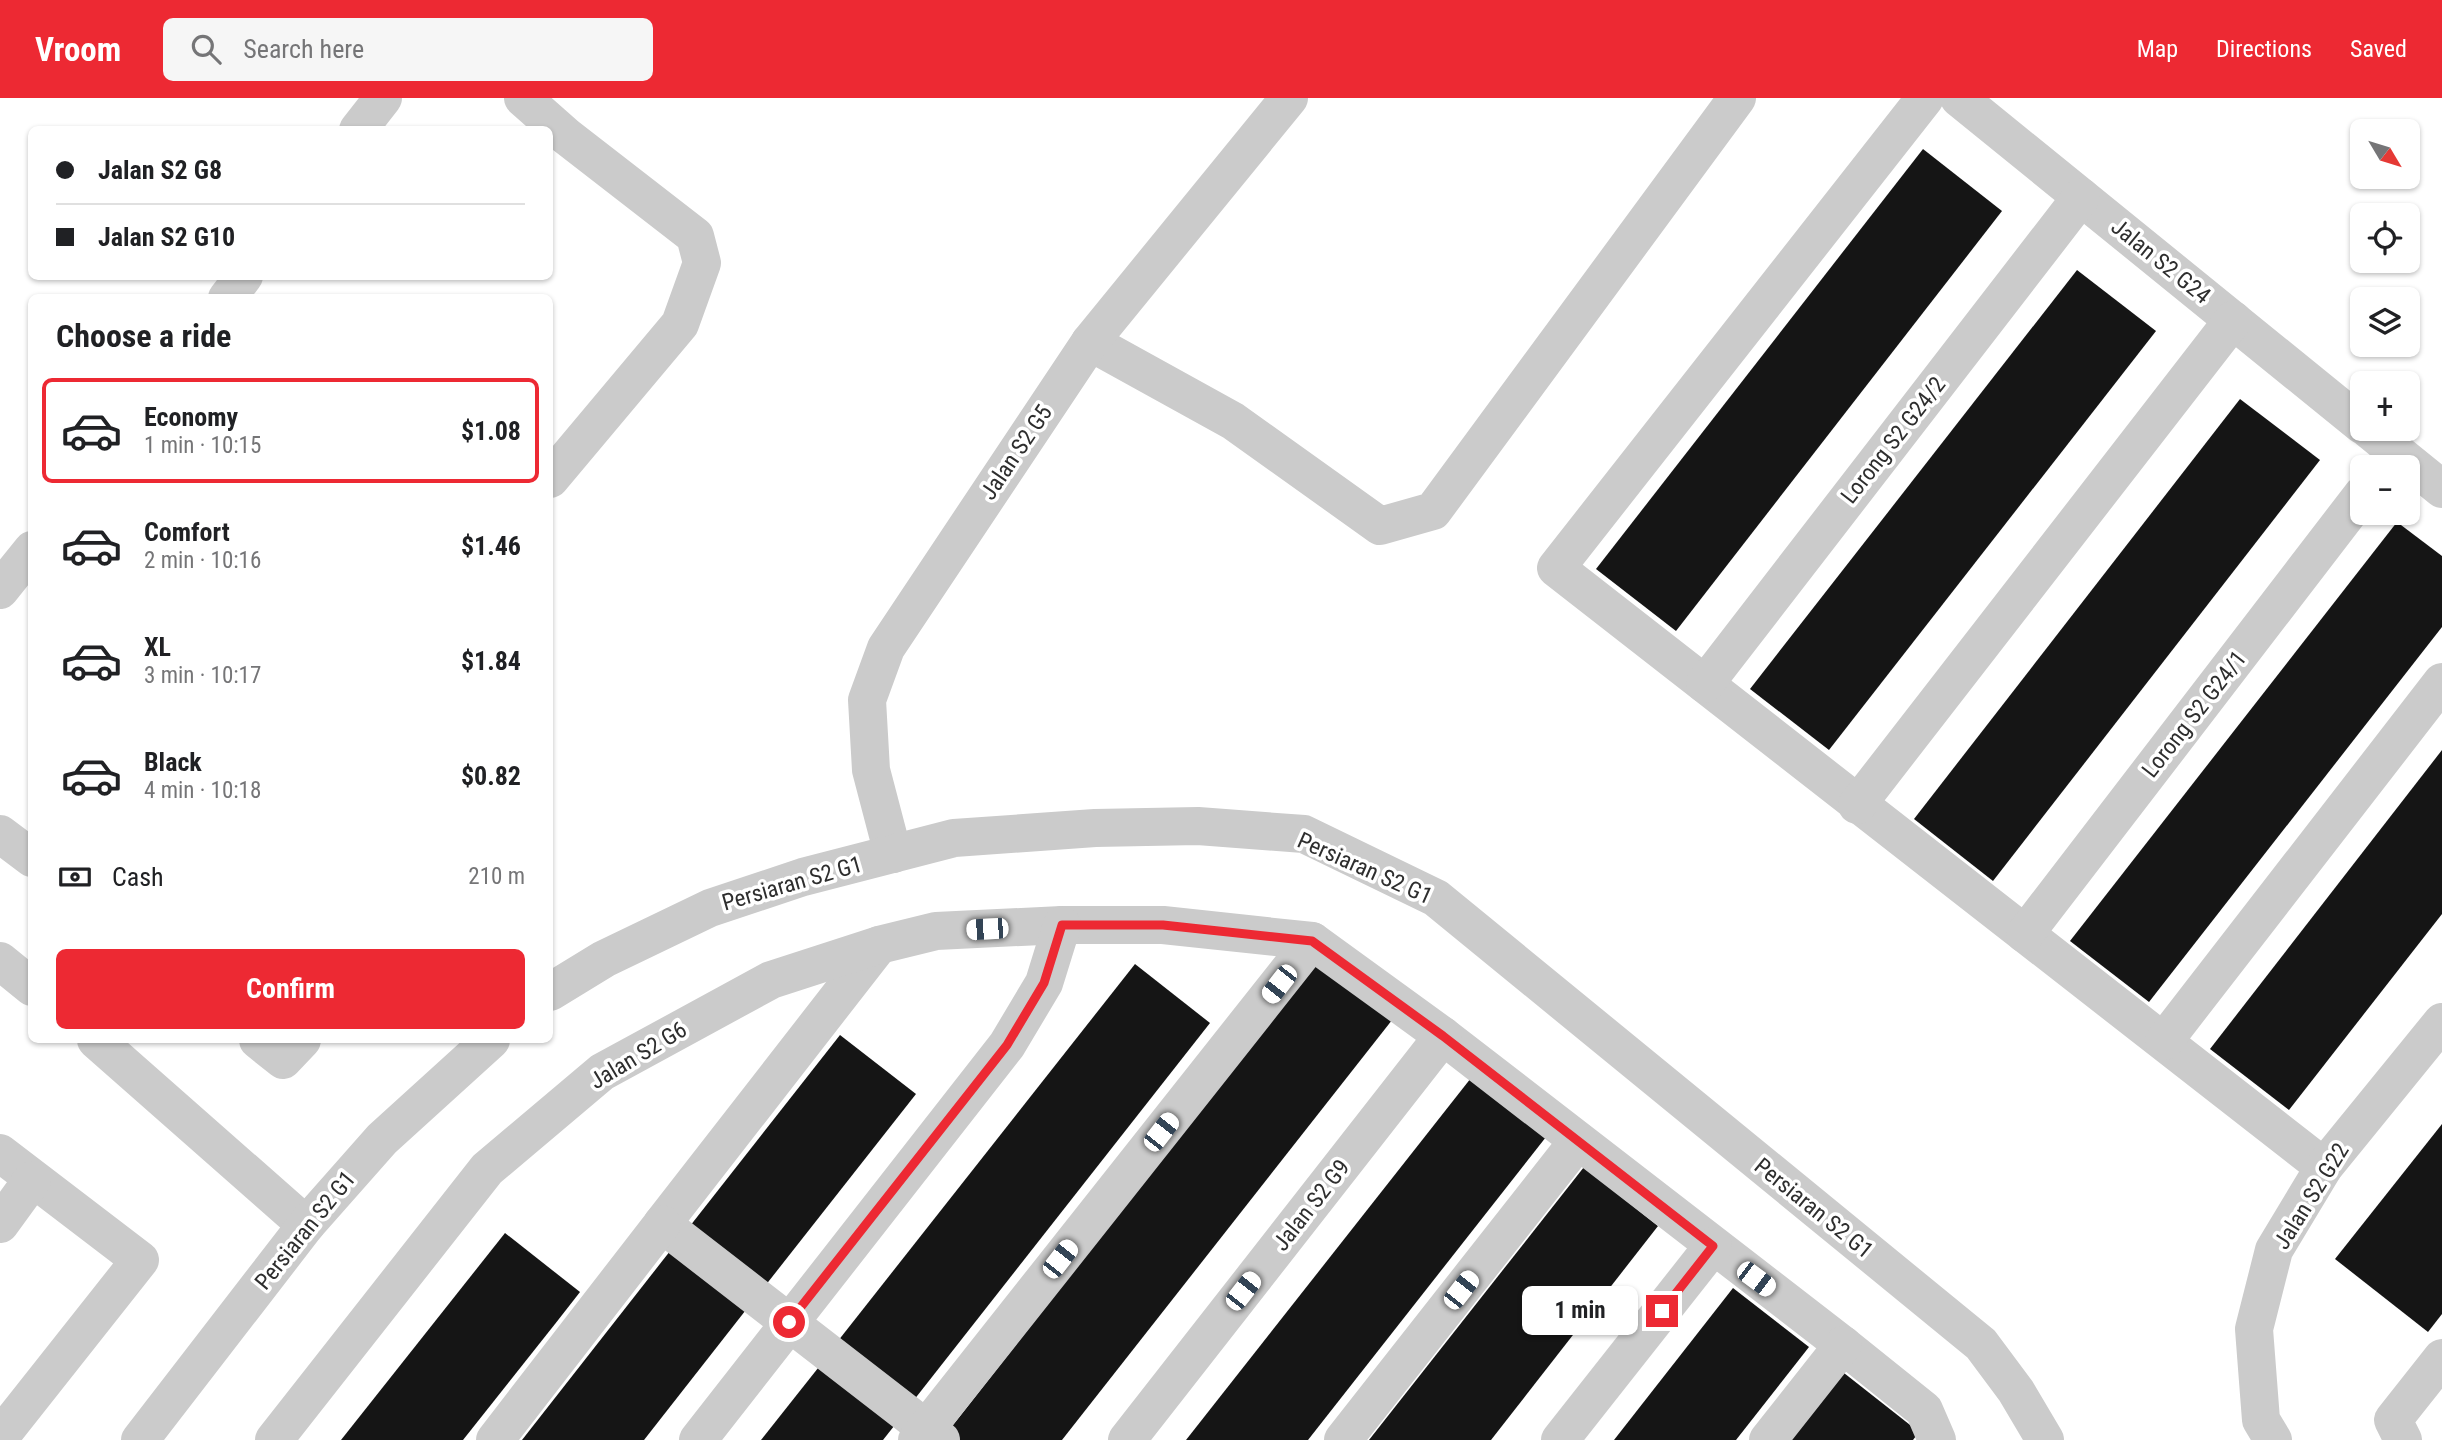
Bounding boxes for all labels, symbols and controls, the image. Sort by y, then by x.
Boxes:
search box [163,18,653,81]
text: Vroom [35,30,121,69]
icon: search [187,30,225,68]
text: Search here [243,34,364,64]
text: Map [2137,35,2178,63]
text: Directions [2216,35,2312,63]
text: Saved [2350,35,2407,63]
north arrow [2350,119,2420,189]
map controls [2350,119,2420,525]
text: Jalan S2 G8 [98,155,222,185]
button: locate [2350,203,2420,273]
street label: Jalan S2 G24 [2106,213,2216,310]
text: Jalan S2 G10 [98,222,235,252]
button: layers [2350,287,2420,357]
text: Choose a ride [56,317,231,355]
button: + [2350,371,2420,441]
street label: Lorong S2 G24/2 [1836,372,1951,509]
icon: car [60,399,123,462]
street label: Jalan S2 G5 [975,400,1058,505]
text: Economy [144,402,238,432]
text: $1.08 [461,416,521,446]
text: 1 min · 10:15 [144,432,261,459]
button: − [2350,455,2420,525]
icon: car [60,514,123,577]
text: Comfort [144,517,230,547]
text: $1.46 [461,531,521,561]
text: 2 min · 10:16 [144,547,261,574]
icon: car [60,629,123,692]
text: XL [144,632,171,662]
text: $1.84 [461,646,521,676]
street label: Lorong S2 G24/1 [2137,646,2252,783]
text: 3 min · 10:17 [144,662,261,689]
icon: car [60,744,123,807]
text: Black [144,747,202,777]
text: $0.82 [461,761,521,791]
text: 4 min · 10:18 [144,777,261,804]
street label: Persiaran S2 G1 [1293,827,1436,910]
street label: Persiaran S2 G1 [719,851,865,916]
icon: cash [56,858,94,896]
text: Cash [112,862,164,892]
text: 210 m [468,863,525,890]
car [966,917,1009,941]
button: Confirm [56,949,525,1029]
car [1258,961,1301,1007]
street label: Jalan S2 G6 [585,1016,692,1095]
car [1140,1109,1183,1155]
street label: Jalan S2 G22 [2268,1138,2355,1254]
street label: Persiaran S2 G1 [1749,1152,1878,1264]
street label: Jalan S2 G9 [1267,1154,1355,1256]
street label: Persiaran S2 G1 [249,1166,361,1295]
car [1039,1236,1082,1282]
car [1733,1258,1780,1300]
car [1440,1267,1483,1313]
car [1222,1268,1265,1314]
callout: 1 min [1522,1286,1638,1336]
route end [1646,1295,1678,1327]
text: 1 min [1554,1297,1606,1324]
route start [773,1306,805,1338]

